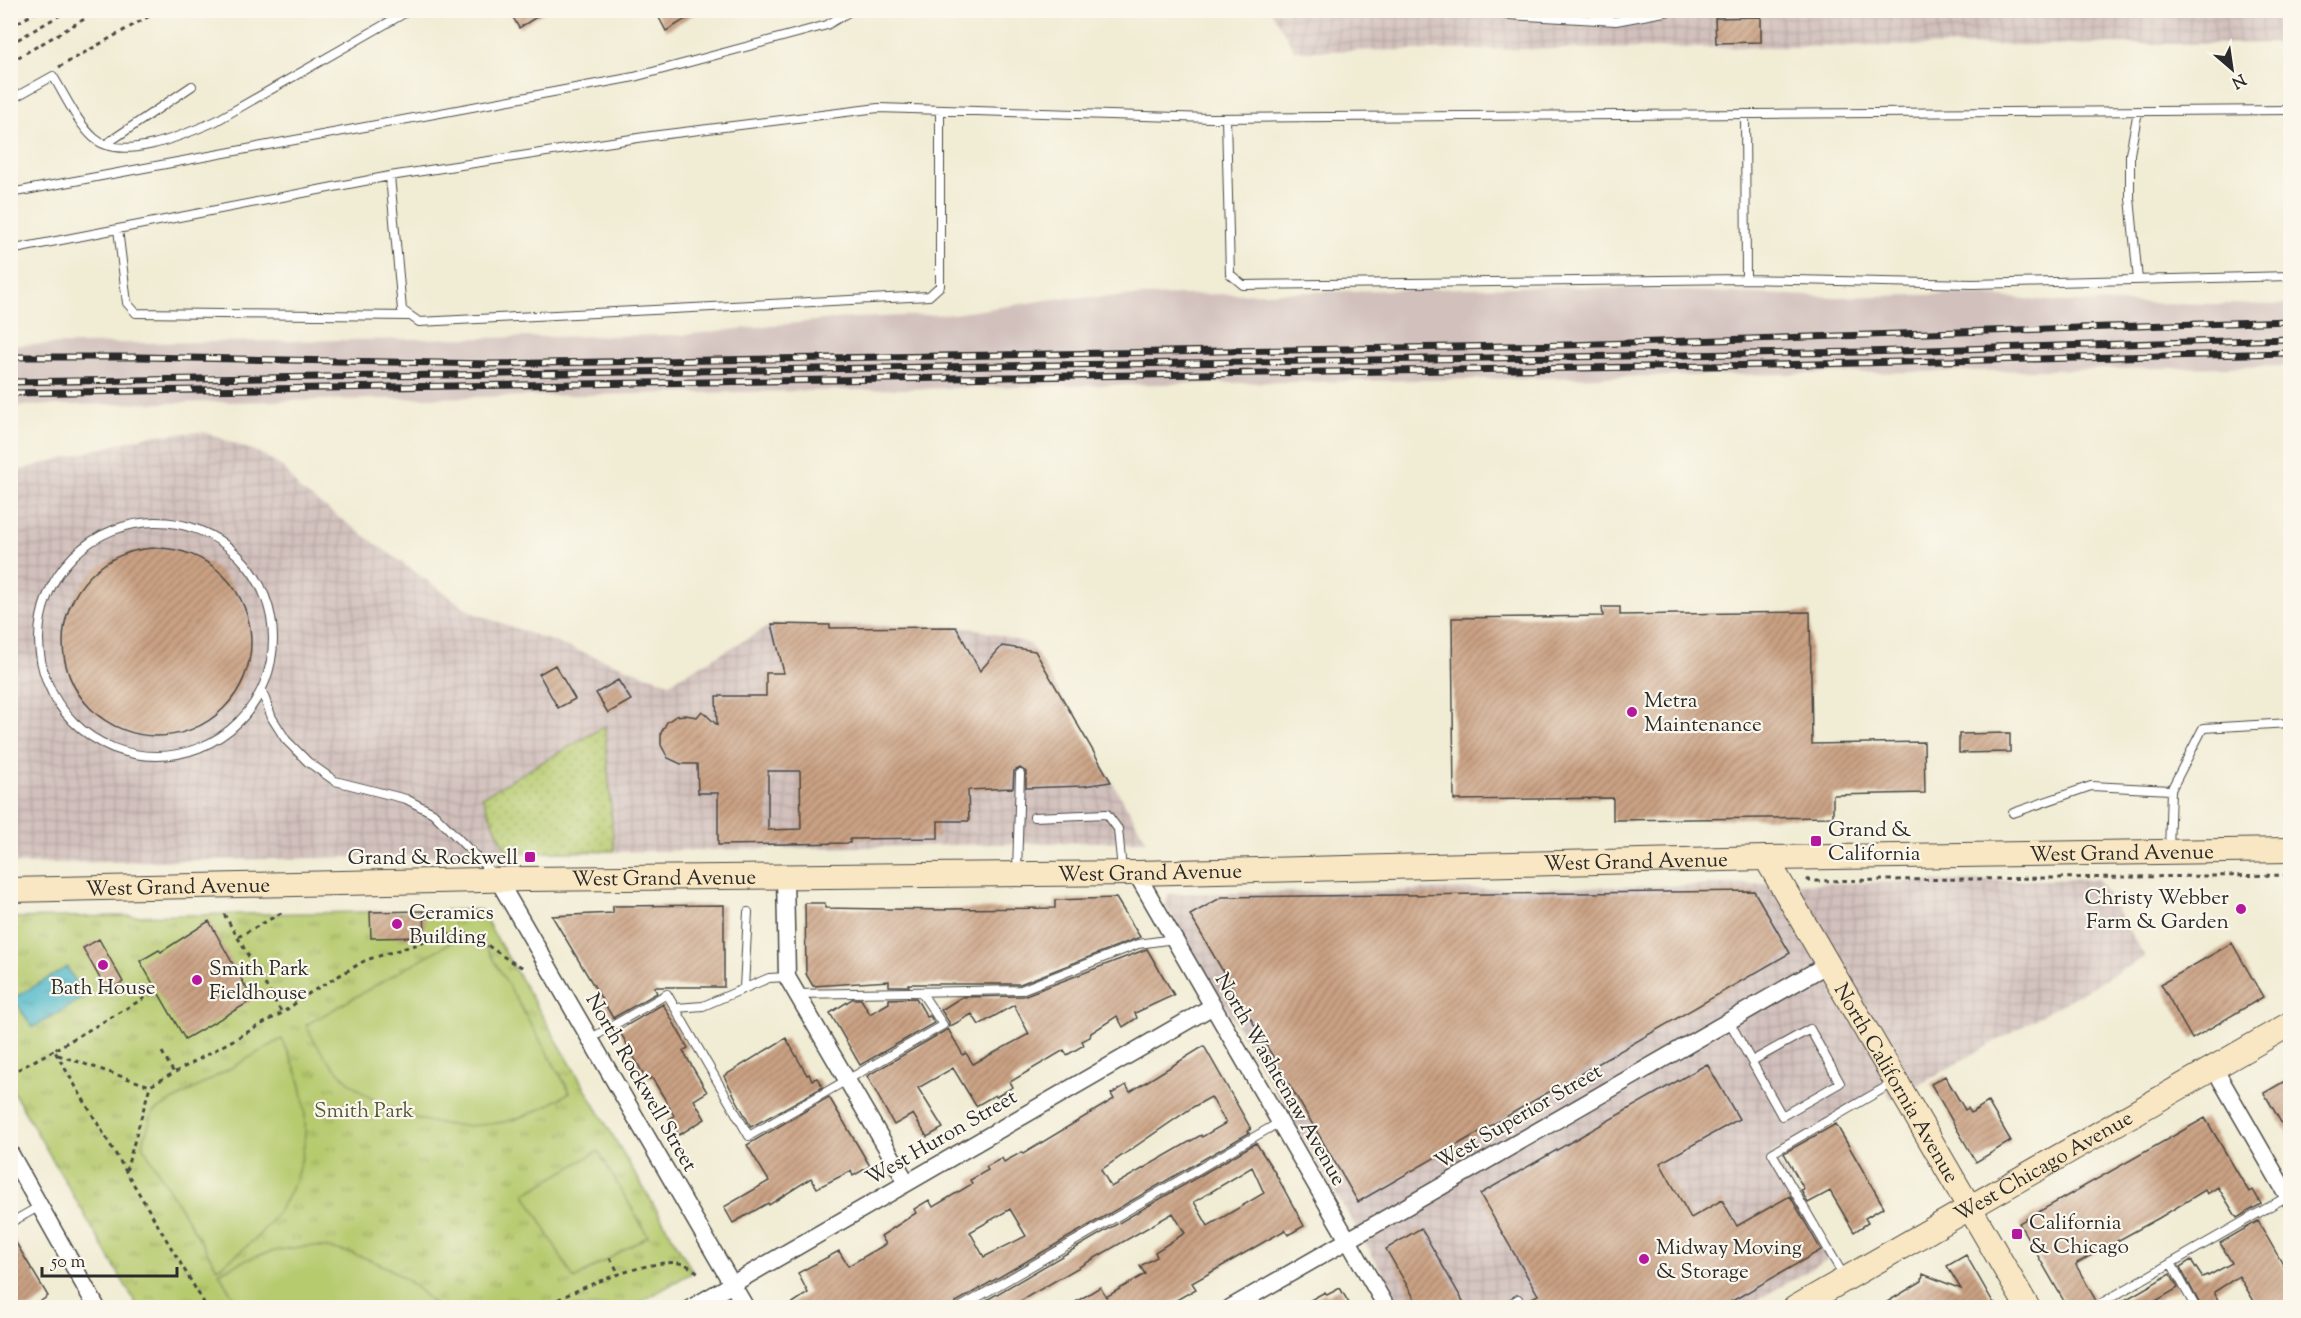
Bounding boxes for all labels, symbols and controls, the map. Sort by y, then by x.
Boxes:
north arrow [2202,39,2262,99]
text: N [2227,67,2249,93]
place label: Metra Maintenance [1644,687,1762,741]
marker: Metra Maintenance [1625,705,1639,719]
place label: Grand & California [1828,816,1921,870]
marker: Grand & California [1809,834,1823,848]
street label: West Grand Avenue [2029,838,2214,871]
place label: Grand & Rockwell [347,844,518,874]
street label: West Grand Avenue [1543,846,1728,880]
marker: Grand & Rockwell [523,850,537,864]
street label: West Grand Avenue [1057,857,1242,891]
street label: West Grand Avenue [571,864,756,896]
street label: West Grand Avenue [85,871,271,905]
place label: Christy Webber Farm & Garden [2084,884,2229,938]
place label: Ceramics Building [409,899,494,953]
marker: Christy Webber Farm & Garden [2234,902,2248,916]
marker: Ceramics Building [390,917,404,931]
place label: Smith Park Fieldhouse [209,955,309,1009]
marker: Bath House [96,958,110,972]
street label: North Washtenaw Avenue [1206,968,1353,1192]
marker: Smith Park Fieldhouse [190,973,204,987]
place label: Bath House [51,974,155,1004]
street label: North California Avenue [1825,978,1965,1189]
street label: North Rockwell Street [577,988,704,1178]
street label: West Superior Street [1430,1058,1608,1178]
street label: West Huron Street [861,1083,1023,1194]
park label: Smith Park [314,1097,414,1127]
street label: West Chicago Avenue [1949,1104,2139,1231]
place label: California & Chicago [2029,1209,2129,1263]
marker: California & Chicago [2010,1227,2024,1241]
place label: Midway Moving & Storage [1656,1234,1802,1288]
scale bar [42,1240,177,1278]
text: 50 m [50,1250,86,1276]
marker: Midway Moving & Storage [1637,1252,1651,1266]

